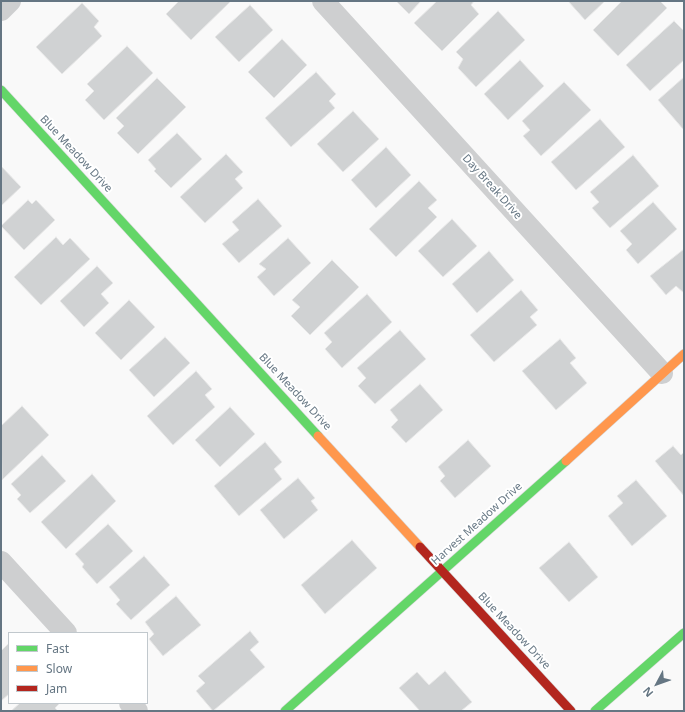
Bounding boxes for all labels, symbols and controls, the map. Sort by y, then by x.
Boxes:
street label: Blue Meadow Drive [37,113,115,195]
street label: Day Break Drive [460,152,524,222]
street label: Blue Meadow Drive [256,351,334,433]
street label: Harvest Meadow Drive [429,480,525,568]
street label: Blue Meadow Drive [475,590,553,672]
legend [8,632,148,704]
text: Fast [46,640,69,657]
text: Slow [46,660,72,677]
north arrow [637,664,677,704]
text: Jam [46,680,67,697]
text: N [639,684,656,701]

